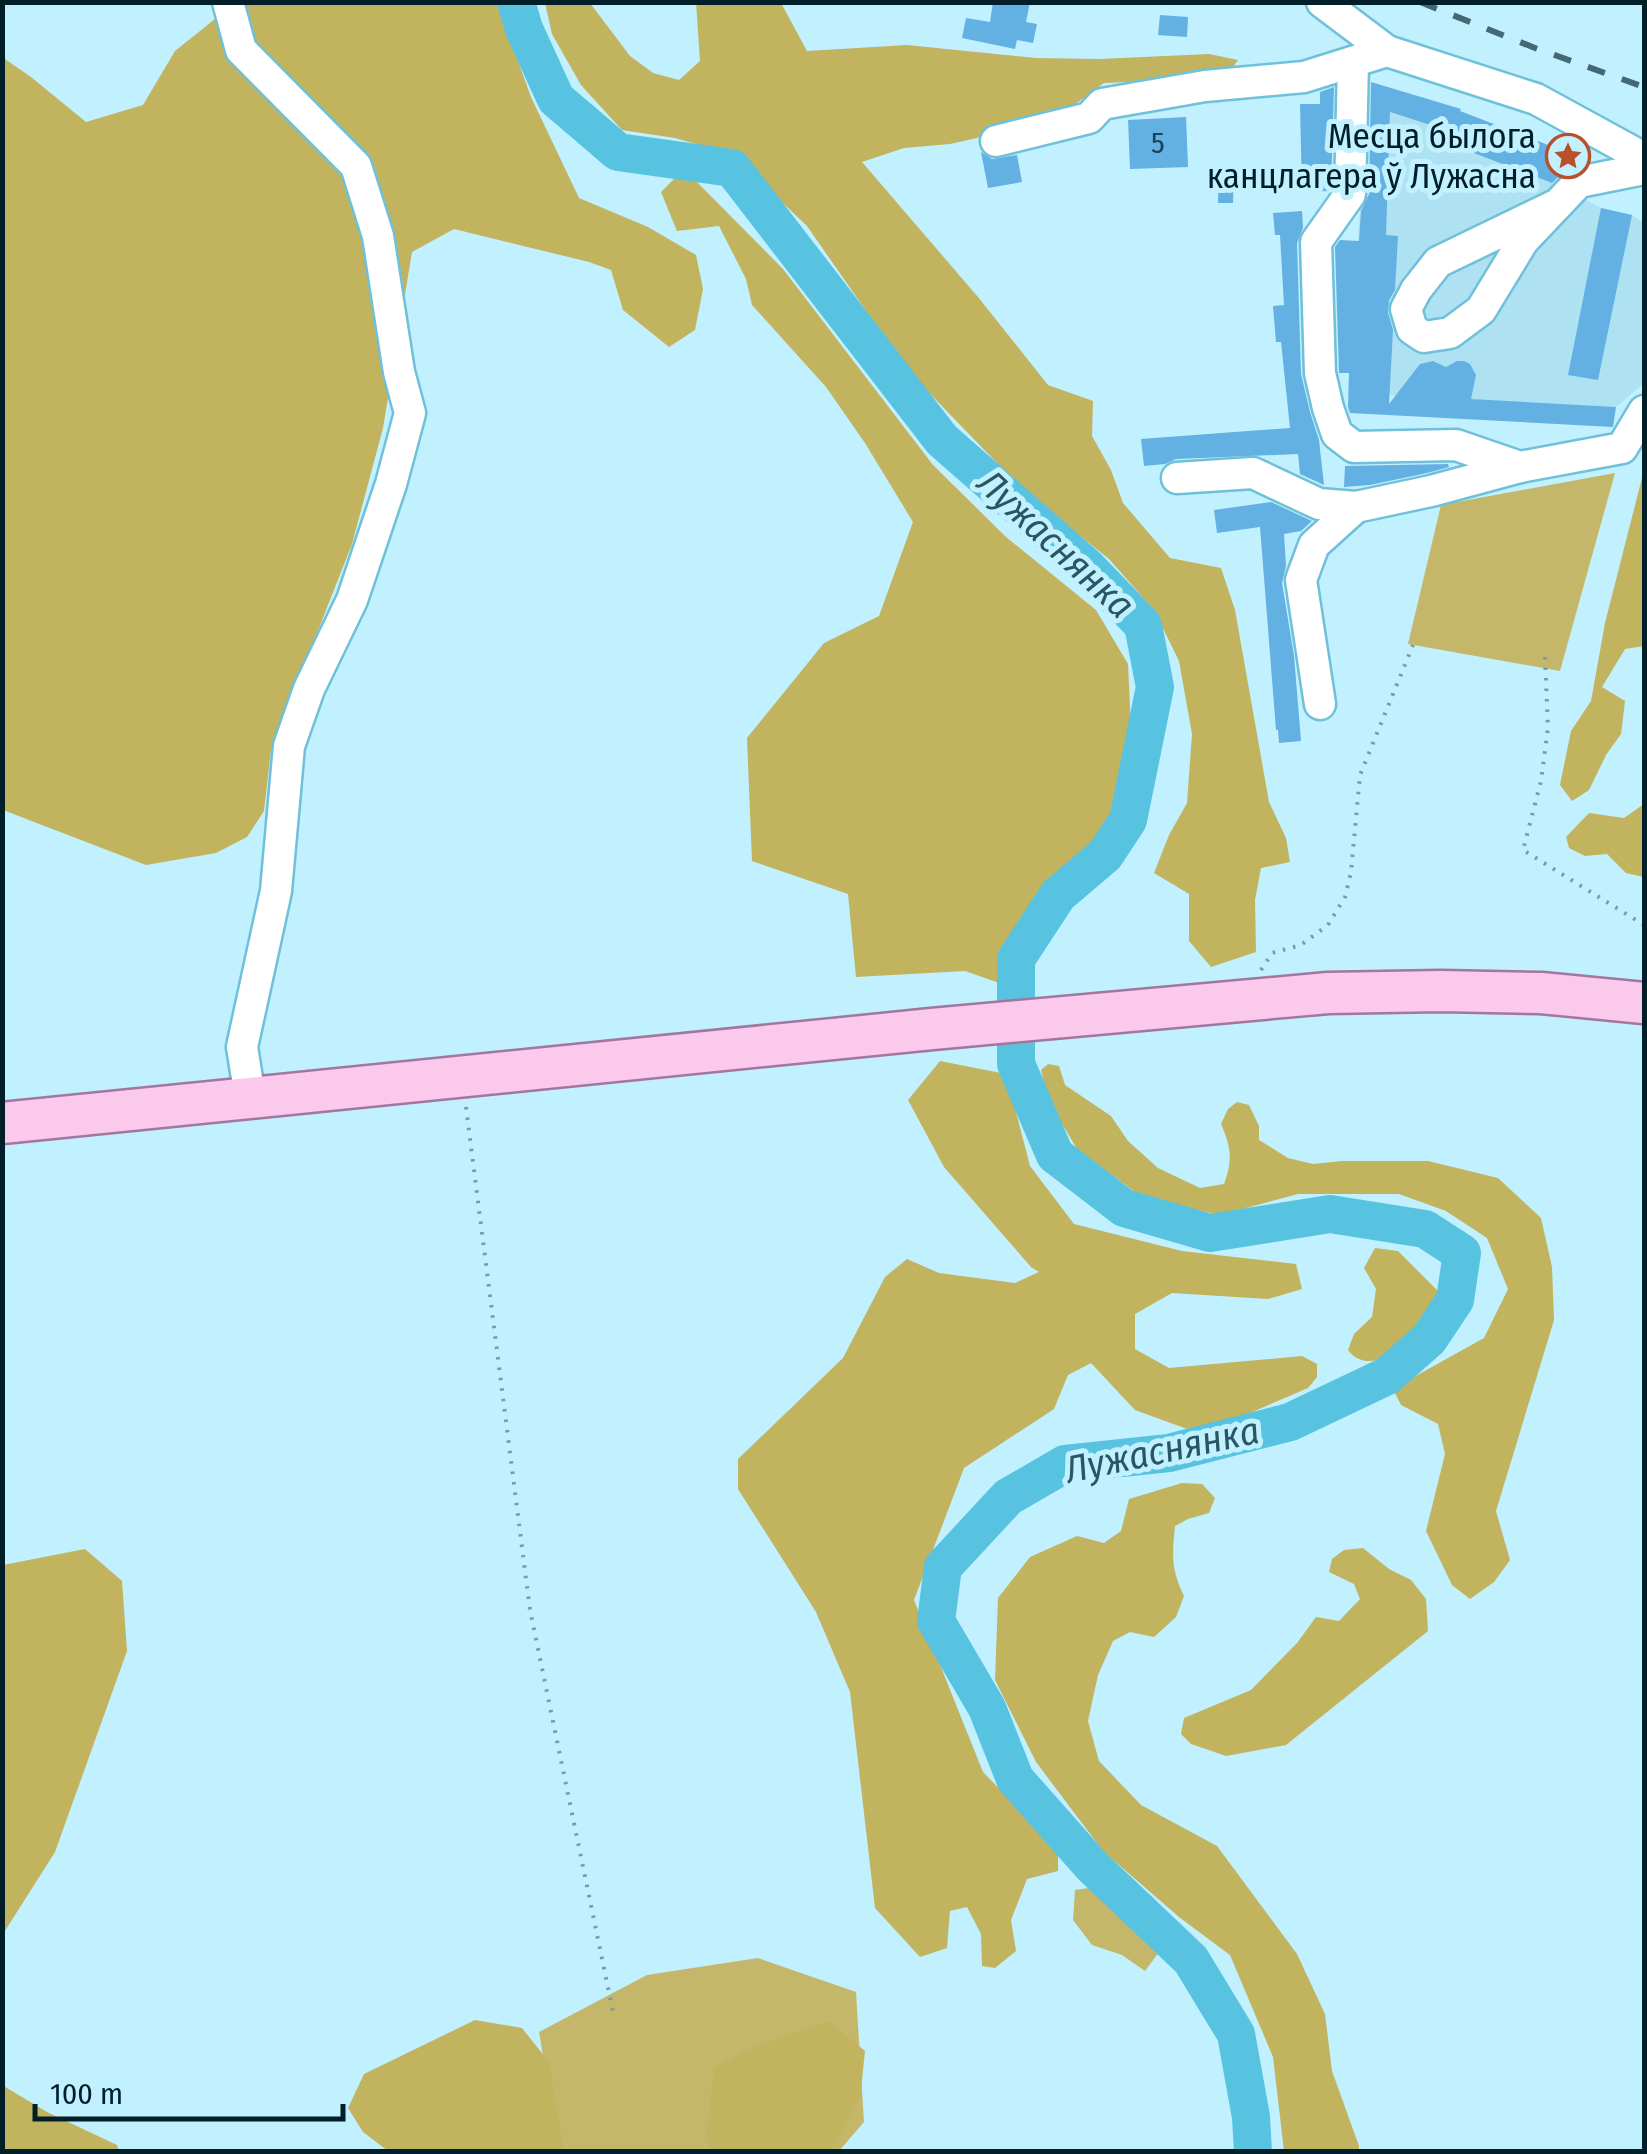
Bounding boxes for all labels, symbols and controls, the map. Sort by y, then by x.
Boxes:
place label: Месца былога канцлагера ў Лужасна [1207,115,1536,197]
house number: 5 [1151,125,1165,161]
place icon: Месца былога канцлагера ў Лужасна [1545,133,1591,179]
water label: Лужаснянка [967,459,1144,628]
water label: Лужаснянка [1060,1407,1263,1493]
scale bar [35,2059,342,2121]
text: 100 m [50,2076,123,2112]

